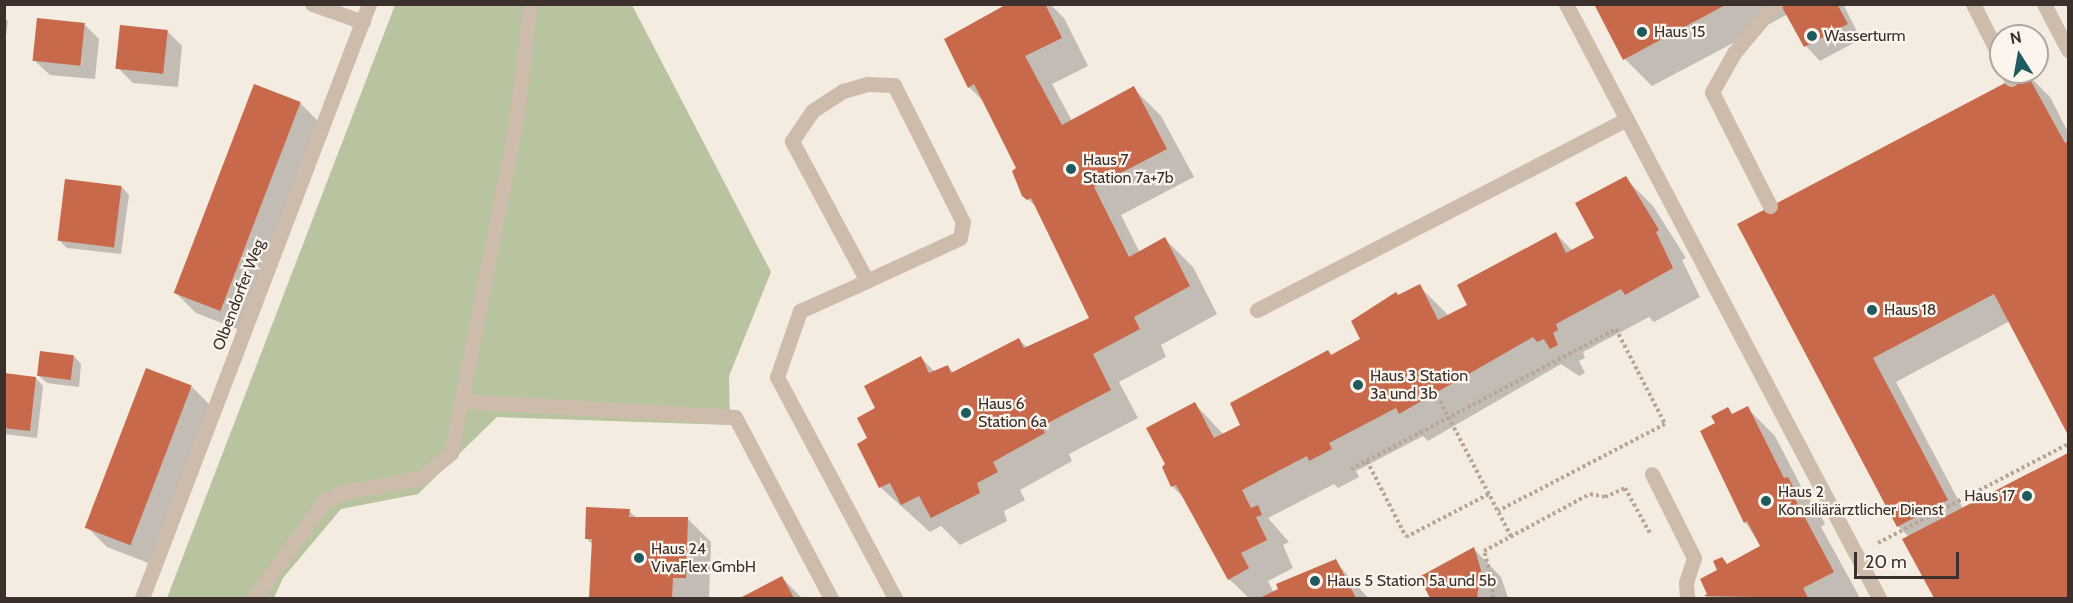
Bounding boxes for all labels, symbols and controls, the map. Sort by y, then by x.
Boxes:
place label: Haus 15 [1654,22,1705,42]
north arrow [1989,24,2049,84]
marker: Haus 15 [1635,25,1649,39]
place label: Wasserturm [1824,26,1906,46]
text: N [2008,27,2023,48]
marker: Wasserturm [1805,29,1819,43]
place label: Haus 7 Station 7a+7b [1083,150,1174,188]
marker: Haus 7 Station 7a+7b [1064,162,1078,176]
street label: Olbendorfer Weg [209,237,269,353]
place label: Haus 18 [1884,300,1936,320]
marker: Haus 18 [1865,303,1879,317]
place label: Haus 3 Station 3a und 3b [1370,366,1468,404]
marker: Haus 3 Station 3a und 3b [1351,378,1365,392]
place label: Haus 6 Station 6a [978,394,1047,432]
marker: Haus 6 Station 6a [959,406,973,420]
place label: Haus 2 Konsiliärärztlicher Dienst [1778,482,1944,520]
place label: Haus 17 [1964,486,2015,506]
marker: Haus 17 [2020,489,2034,503]
marker: Haus 2 Konsiliärärztlicher Dienst [1759,494,1773,508]
place label: Haus 24 VivaFlex GmbH [651,539,756,577]
scale bar [1857,540,1962,578]
marker: Haus 24 VivaFlex GmbH [632,551,646,565]
text: 20 m [1865,551,1907,573]
place label: Haus 5 Station 5a und 5b [1327,571,1496,591]
marker: Haus 5 Station 5a und 5b [1308,574,1322,588]

